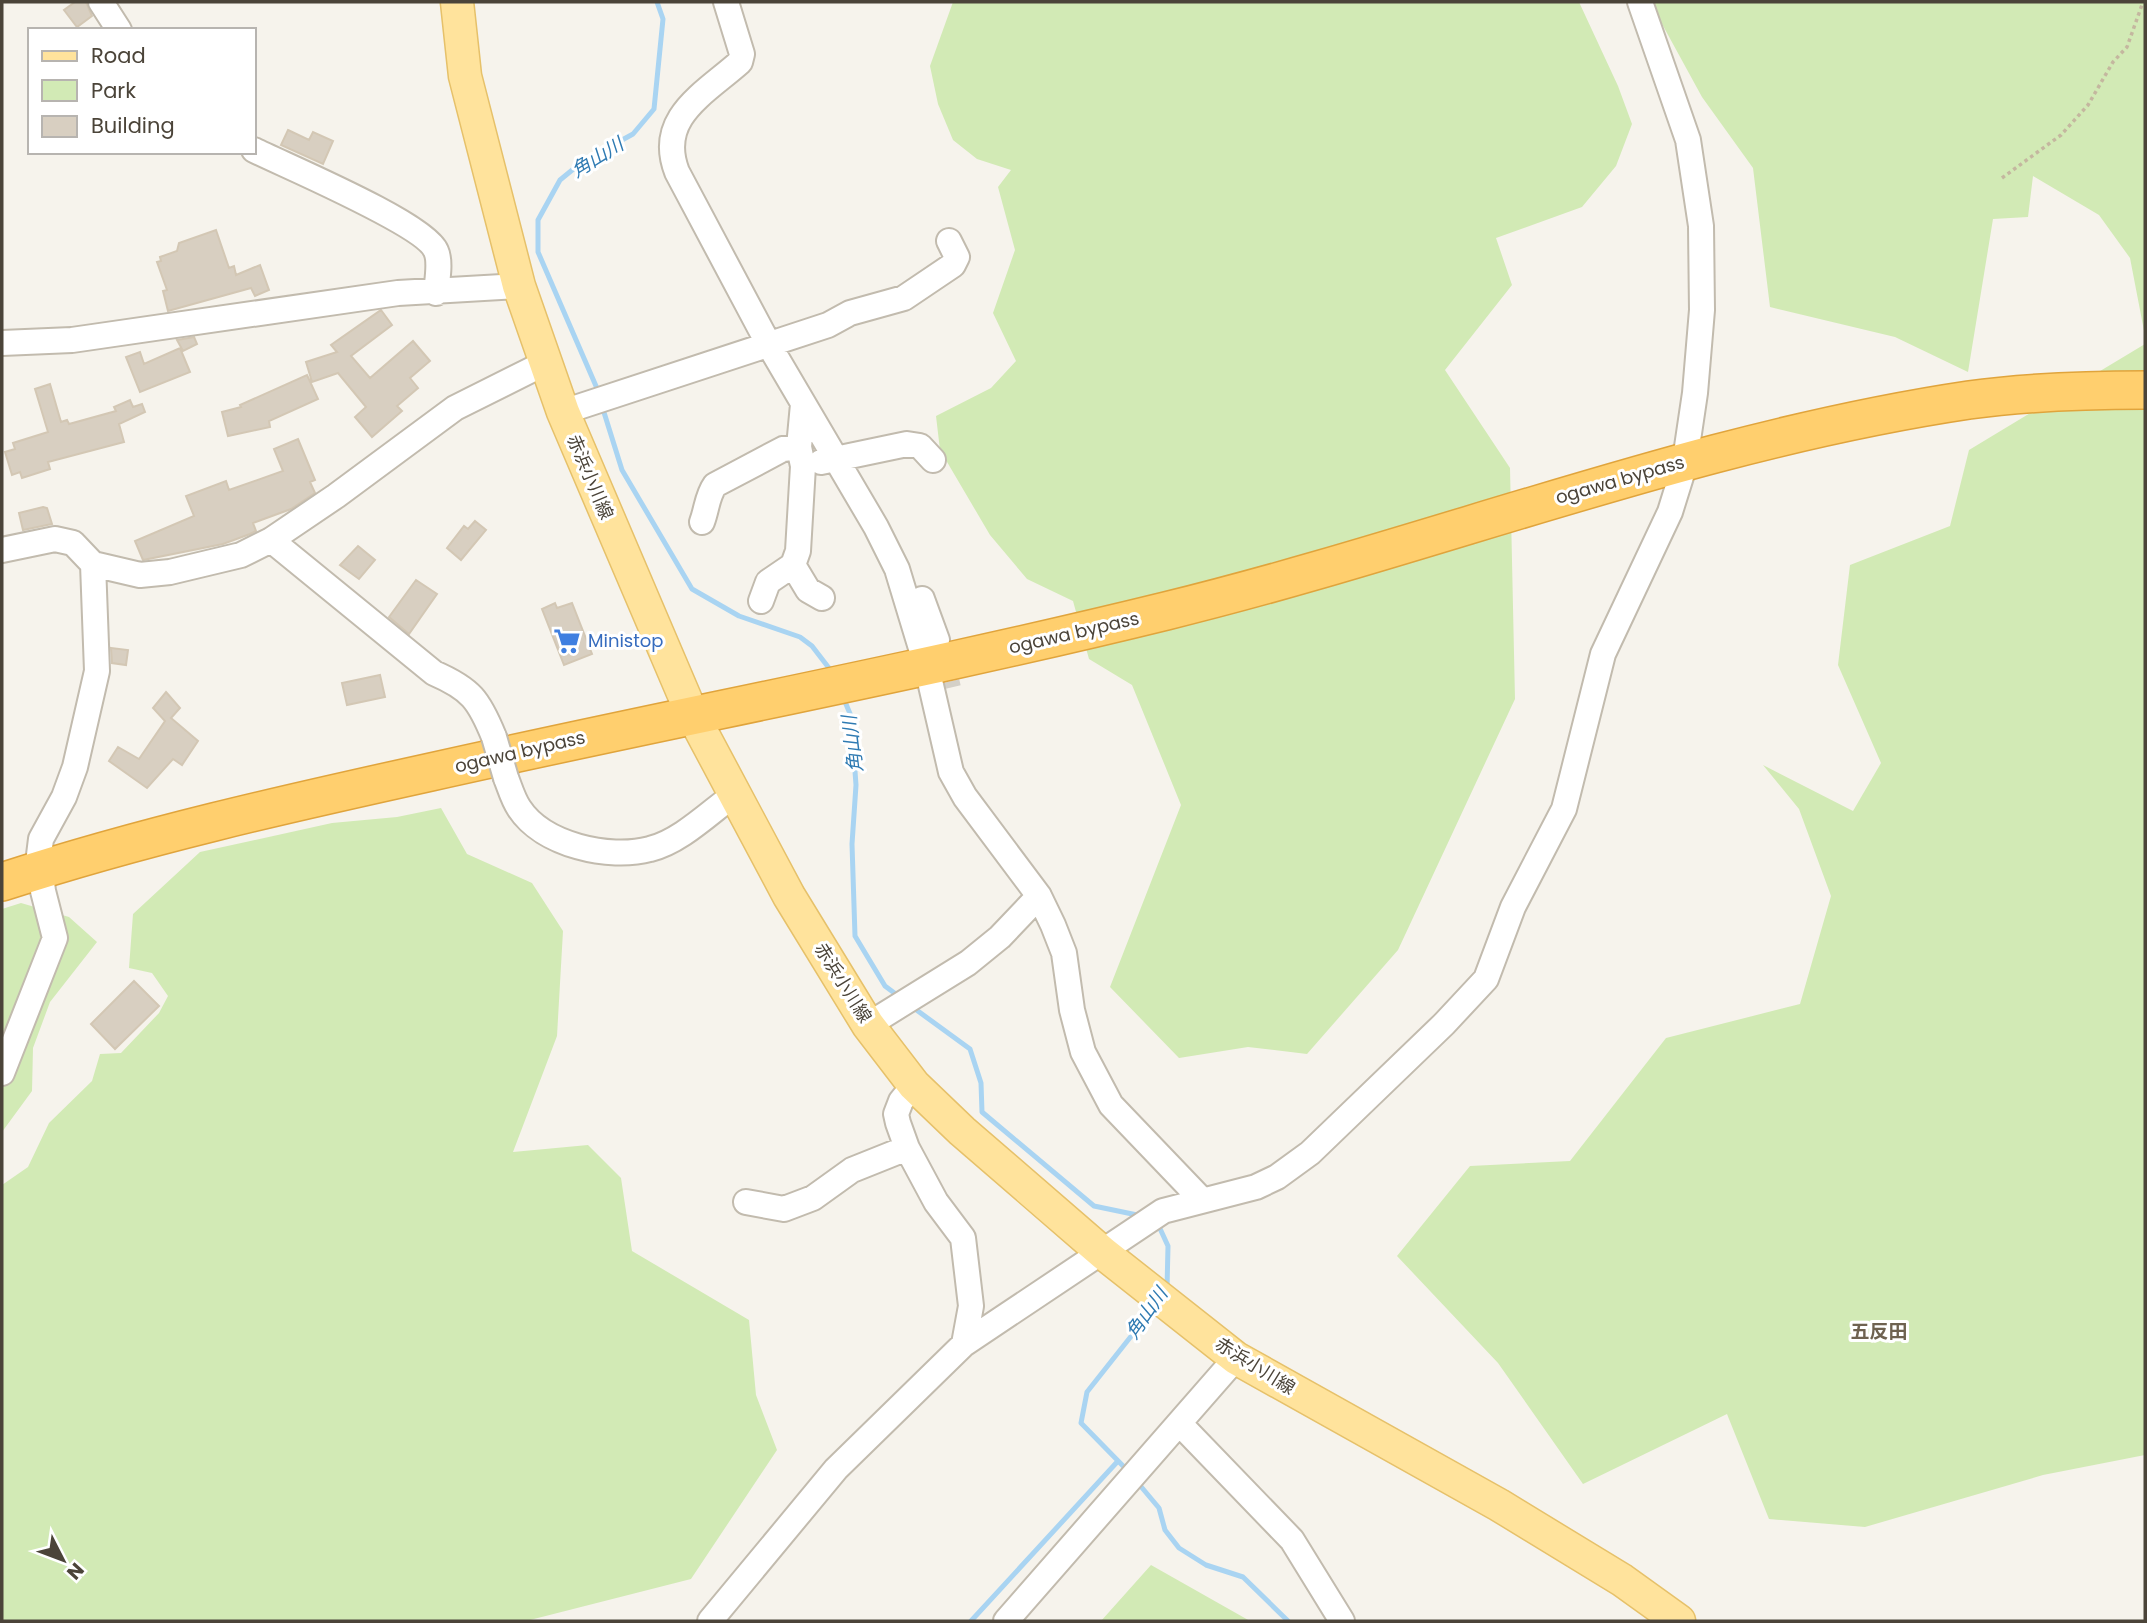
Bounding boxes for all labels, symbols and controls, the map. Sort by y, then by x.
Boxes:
legend [28,28,256,154]
text: Road [91,41,146,70]
text: Park [91,76,136,105]
text: Building [91,111,175,140]
water label: 角山川 [566,130,630,184]
street label: 赤浜小川線 [561,430,620,523]
street label: ogawa bypass [1552,449,1687,510]
street label: ogawa bypass [1006,605,1142,660]
supermarket icon: Ministop [552,626,582,656]
place label: Ministop [588,628,664,653]
water label: 角山川 [835,712,869,774]
street label: ogawa bypass [452,724,588,779]
street label: 赤浜小川線 [809,938,878,1028]
water label: 角山川 [1119,1281,1175,1344]
district label: 五反田 [1850,1318,1908,1345]
street label: 赤浜小川線 [1210,1331,1300,1400]
north arrow [28,1525,98,1595]
text: N [60,1557,90,1585]

